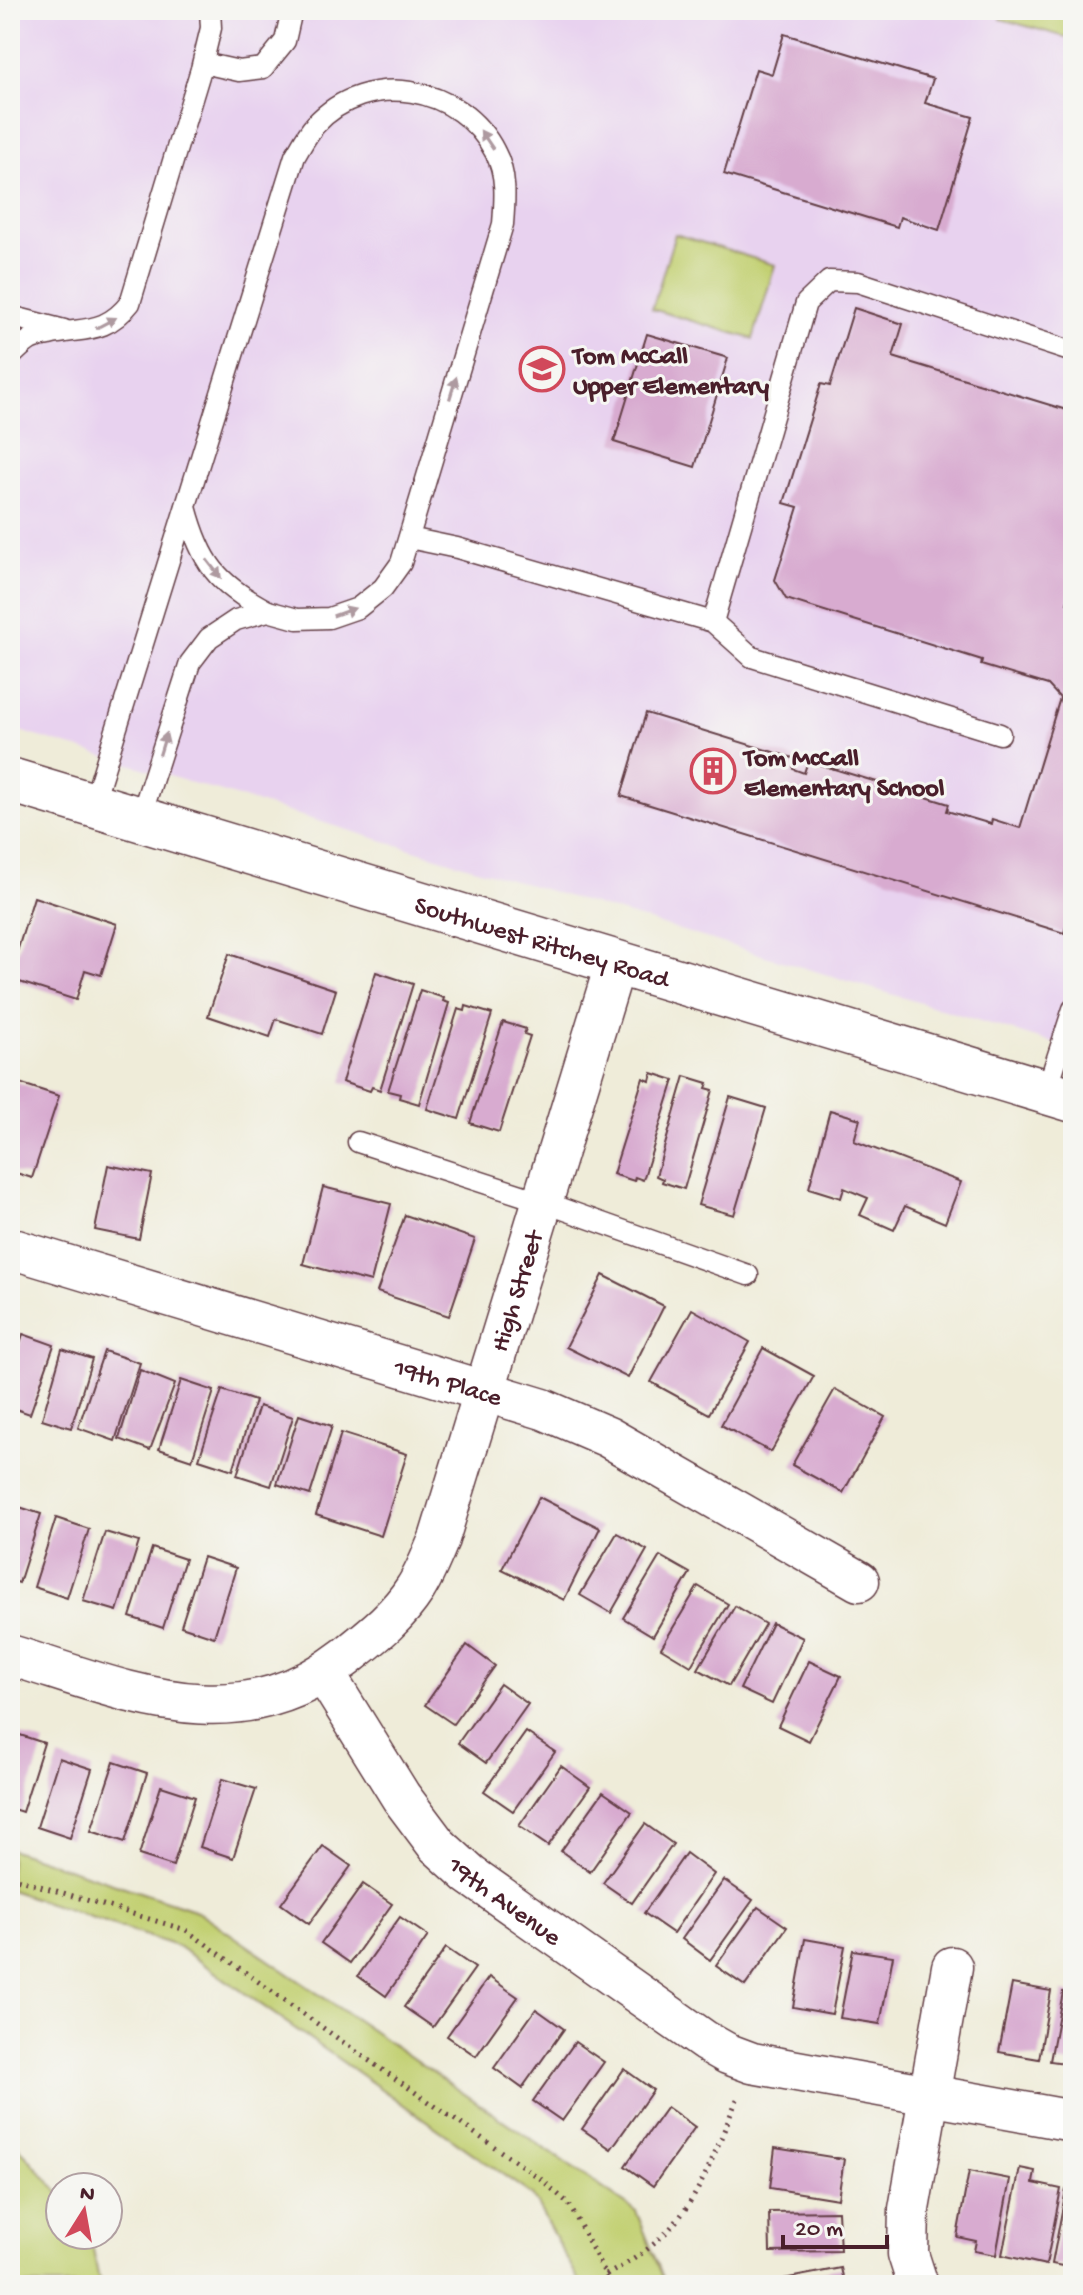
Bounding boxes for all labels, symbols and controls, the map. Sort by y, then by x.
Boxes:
one-way arrow [480,129,495,150]
one-way arrow [95,316,117,330]
place label: Tom McCall Upper Elementary [571,343,769,404]
school or university icon: Tom McCall Upper Elementary [518,345,566,393]
one-way arrow [448,376,460,400]
one-way arrow [205,559,222,580]
one-way arrow [332,606,356,618]
one-way arrow [157,732,170,756]
place label: Tom McCall Elementary School [742,745,945,806]
building icon: Tom McCall Elementary School [689,747,737,795]
street label: Southwest Ritchey Road [410,892,674,998]
street label: High Street [486,1226,553,1356]
street label: 19th Place [389,1354,505,1416]
street label: 19th Avenue [439,1851,566,1955]
north arrow [44,2171,124,2251]
text: N [78,2181,97,2209]
scale bar [783,2199,887,2249]
text: 20 m [795,2216,843,2245]

